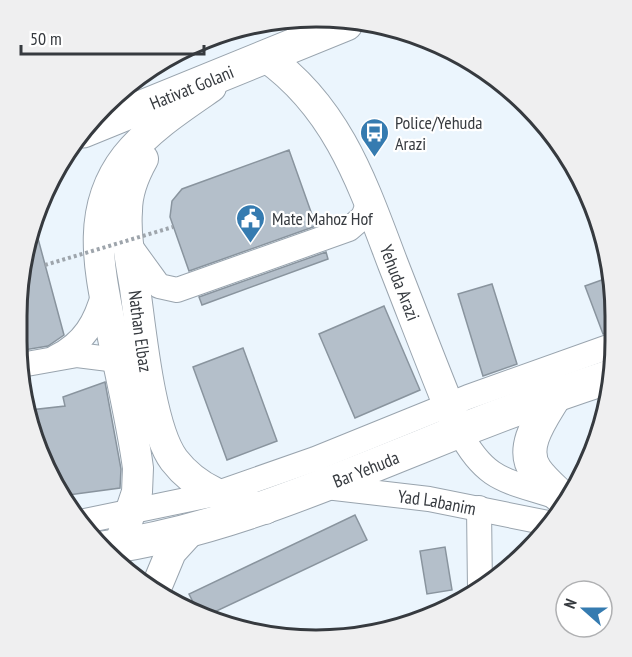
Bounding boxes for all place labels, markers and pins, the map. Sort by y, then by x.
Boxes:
place label: Police/Yehuda Arazi [395,111,482,155]
bus stop icon: Police/Yehuda Arazi [358,116,390,158]
public building icon: Mate Mahoz Hof [235,202,267,244]
place label: Mate Mahoz Hof [272,207,374,230]

